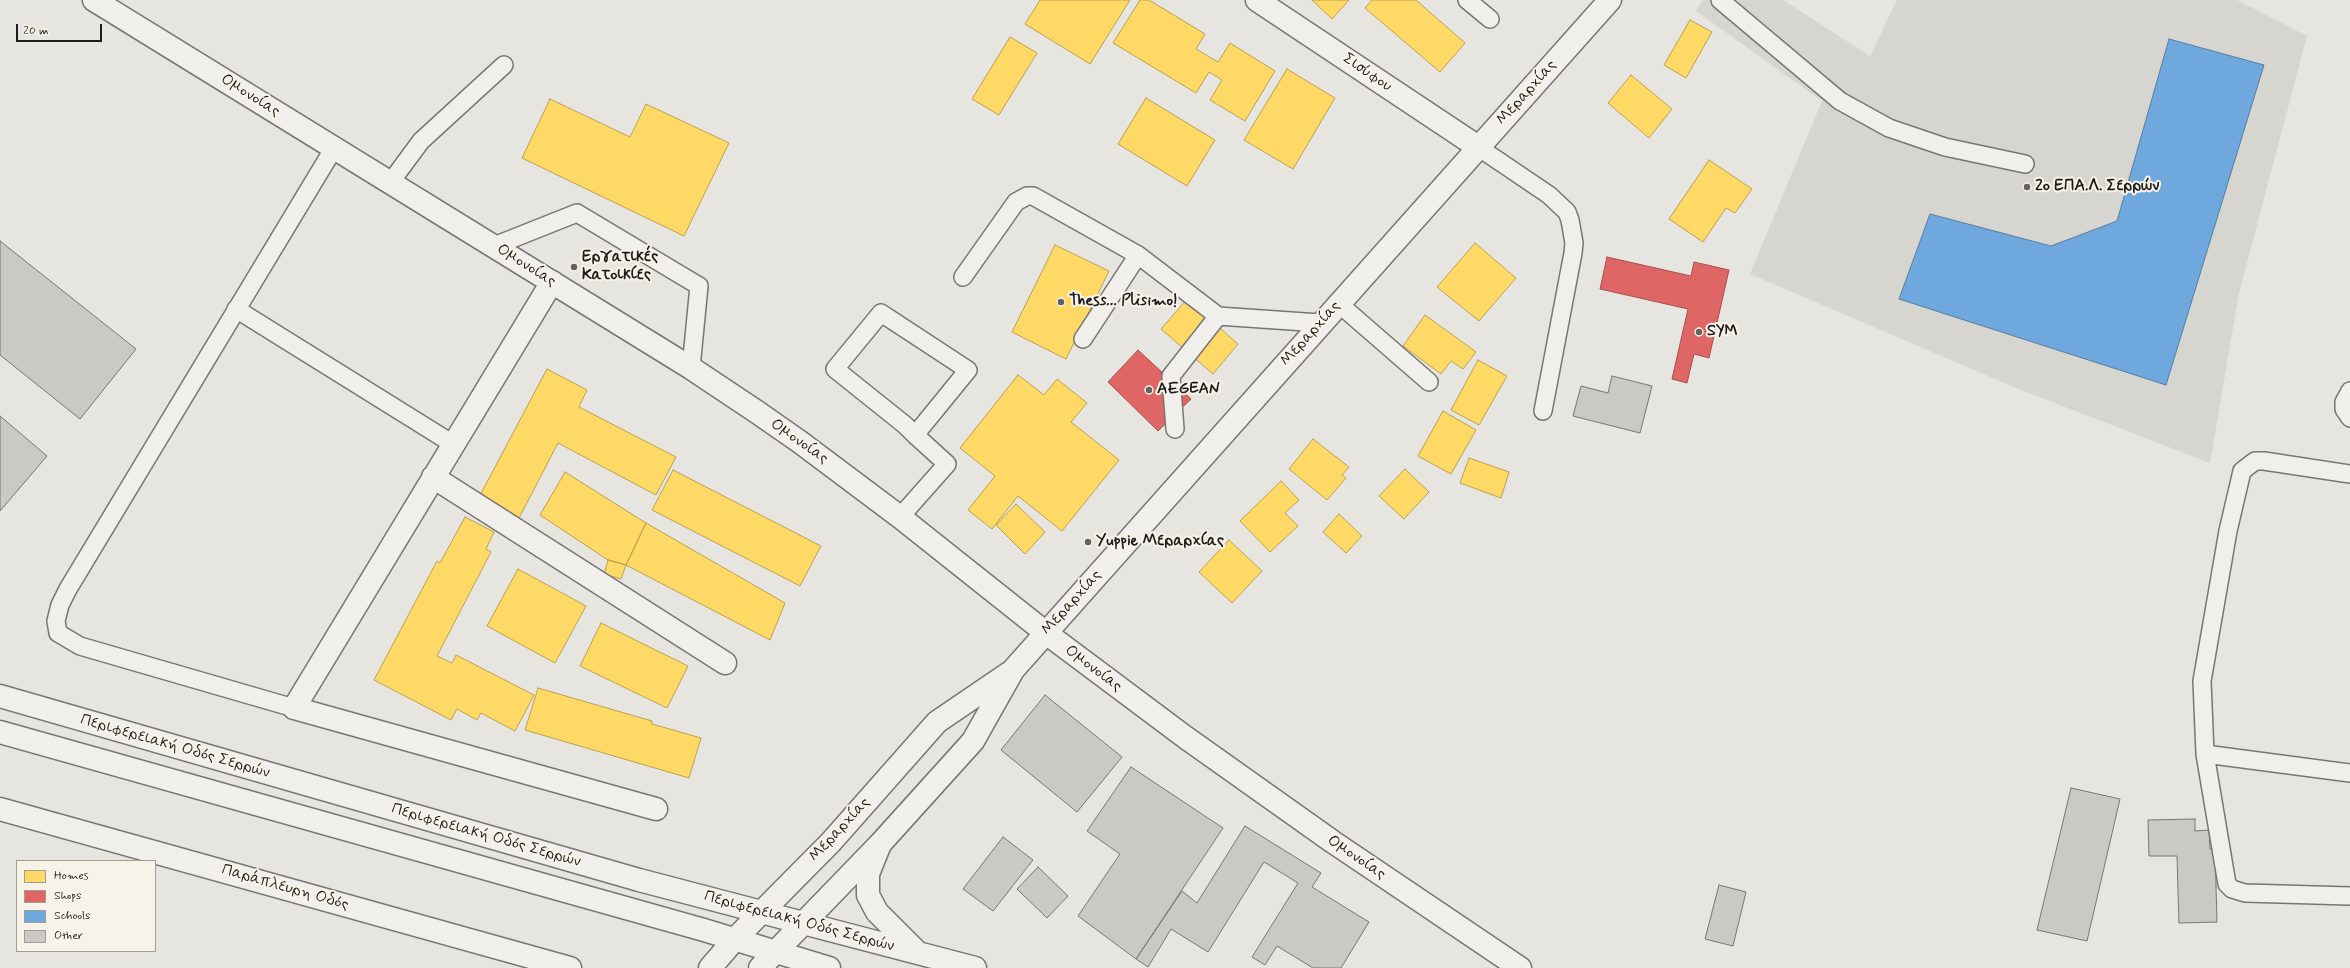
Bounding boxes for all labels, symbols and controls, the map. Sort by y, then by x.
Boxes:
scale bar [18,16,104,42]
text: 20 m [23,23,49,39]
street label: Σισύφου [1339,50,1395,96]
street label: Μεραρχίας [1493,56,1561,130]
street label: Ομονοίας [217,70,283,122]
place label: 2ο ΕΠΑ.Λ. Σερρών [2035,177,2159,197]
marker: 2ο ΕΠΑ.Λ. Σερρών [2022,182,2032,192]
street label: Ομονοίας [493,240,559,292]
place label: Εργατικές Κατοικίες [582,248,658,286]
marker: Εργατικές Κατοικίες [569,262,579,272]
place label: Thess… Plisimo! [1069,292,1177,312]
marker: Thess… Plisimo! [1056,297,1066,307]
street label: Μεραρχίας [1277,297,1345,371]
place label: SYM [1707,322,1738,342]
marker: SYM [1694,327,1704,337]
place label: AEGEAN [1157,380,1220,400]
marker: AEGEAN [1144,385,1154,395]
street label: Ομονοίας [766,415,832,469]
place label: Yuppie Μεραρχίας [1096,532,1224,552]
marker: Yuppie Μεραρχίας [1083,537,1093,547]
street label: Μεραρχίας [1038,566,1106,640]
street label: Ομονοίας [1061,641,1125,697]
street label: Περιφερειακή Οδός Σερρών [78,711,272,783]
street label: Μεραρχίας [805,794,875,866]
street label: Περιφερειακή Οδός Σερρών [389,800,583,872]
street label: Ομονοίας [1323,831,1389,885]
legend [16,860,156,952]
street label: Παράπλευρη Οδός [219,861,351,915]
text: Homes [54,868,89,884]
street label: Περιφερειακή Οδός Σερρών [702,887,896,957]
text: Shops [54,888,81,904]
text: Schools [54,908,90,924]
text: Other [54,928,83,944]

